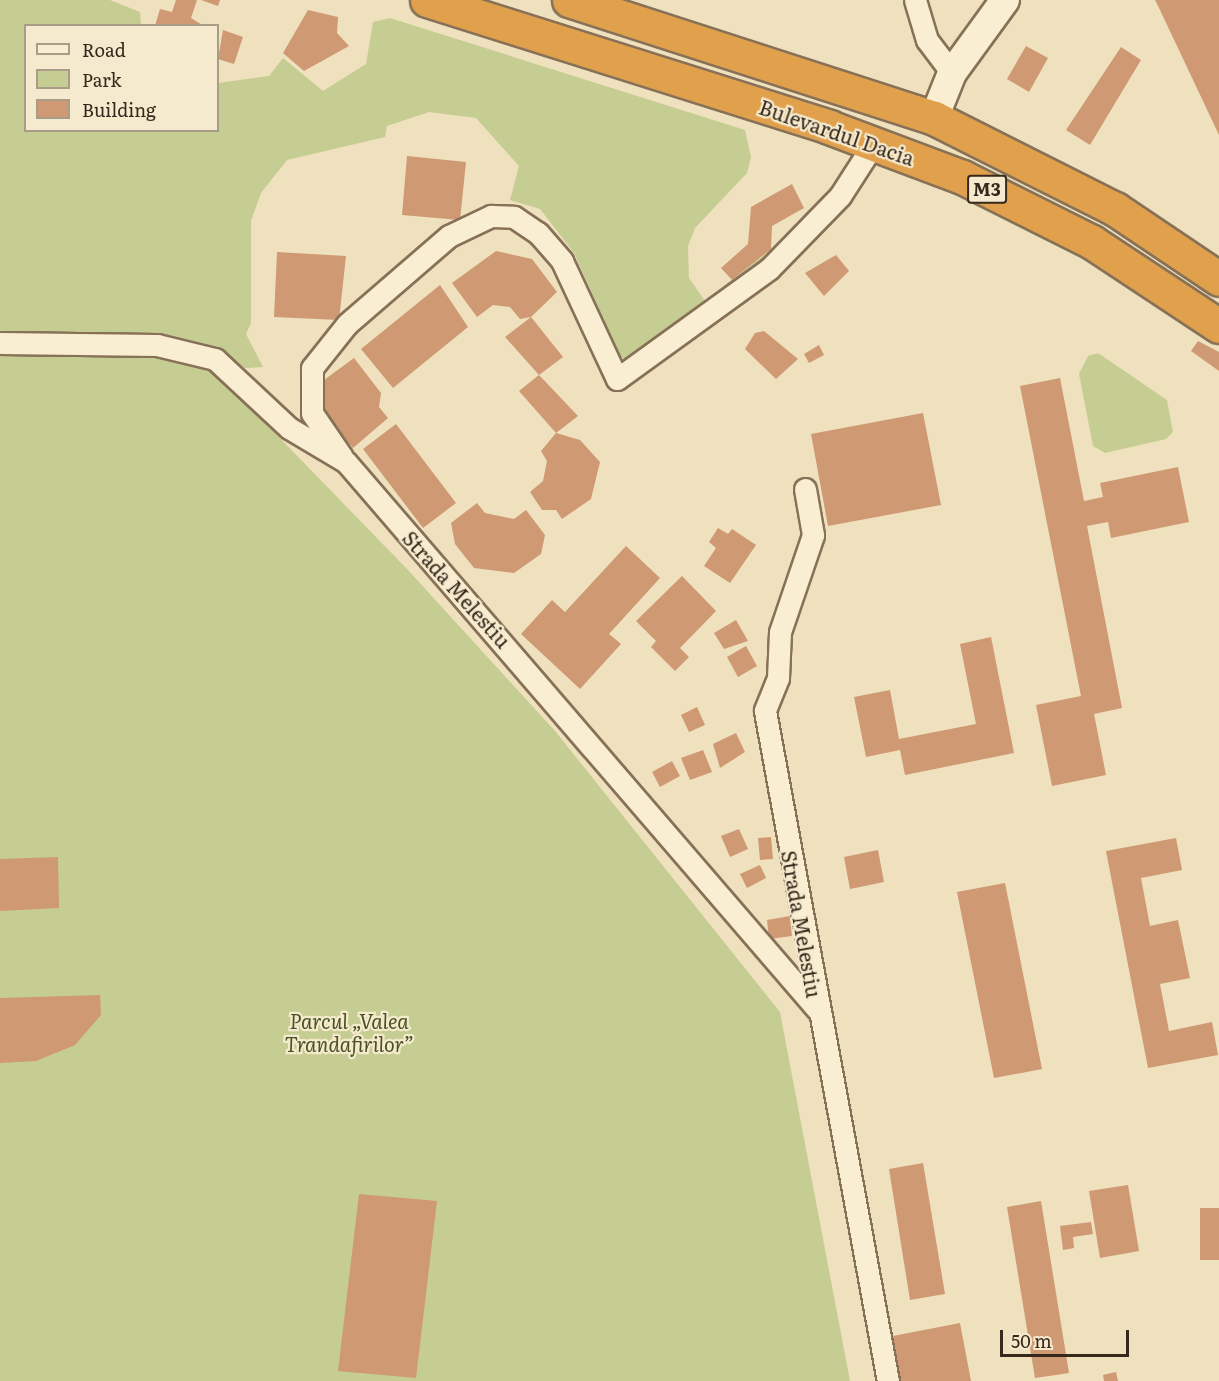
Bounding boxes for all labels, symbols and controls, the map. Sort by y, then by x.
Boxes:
legend [24,24,219,132]
text: Road [82,36,126,63]
text: Park [82,66,121,93]
street label: Bulevardul Dacia [756,94,918,170]
text: Building [82,96,156,123]
road number: M3 [966,174,1008,204]
street label: Strada Melestiu [398,526,516,652]
street label: Strada Melestiu [777,848,827,1000]
park label: Parcul „Valea Trandafirilor” [285,1009,413,1056]
scale bar [1003,1318,1132,1356]
text: 50 m [1011,1327,1052,1354]

